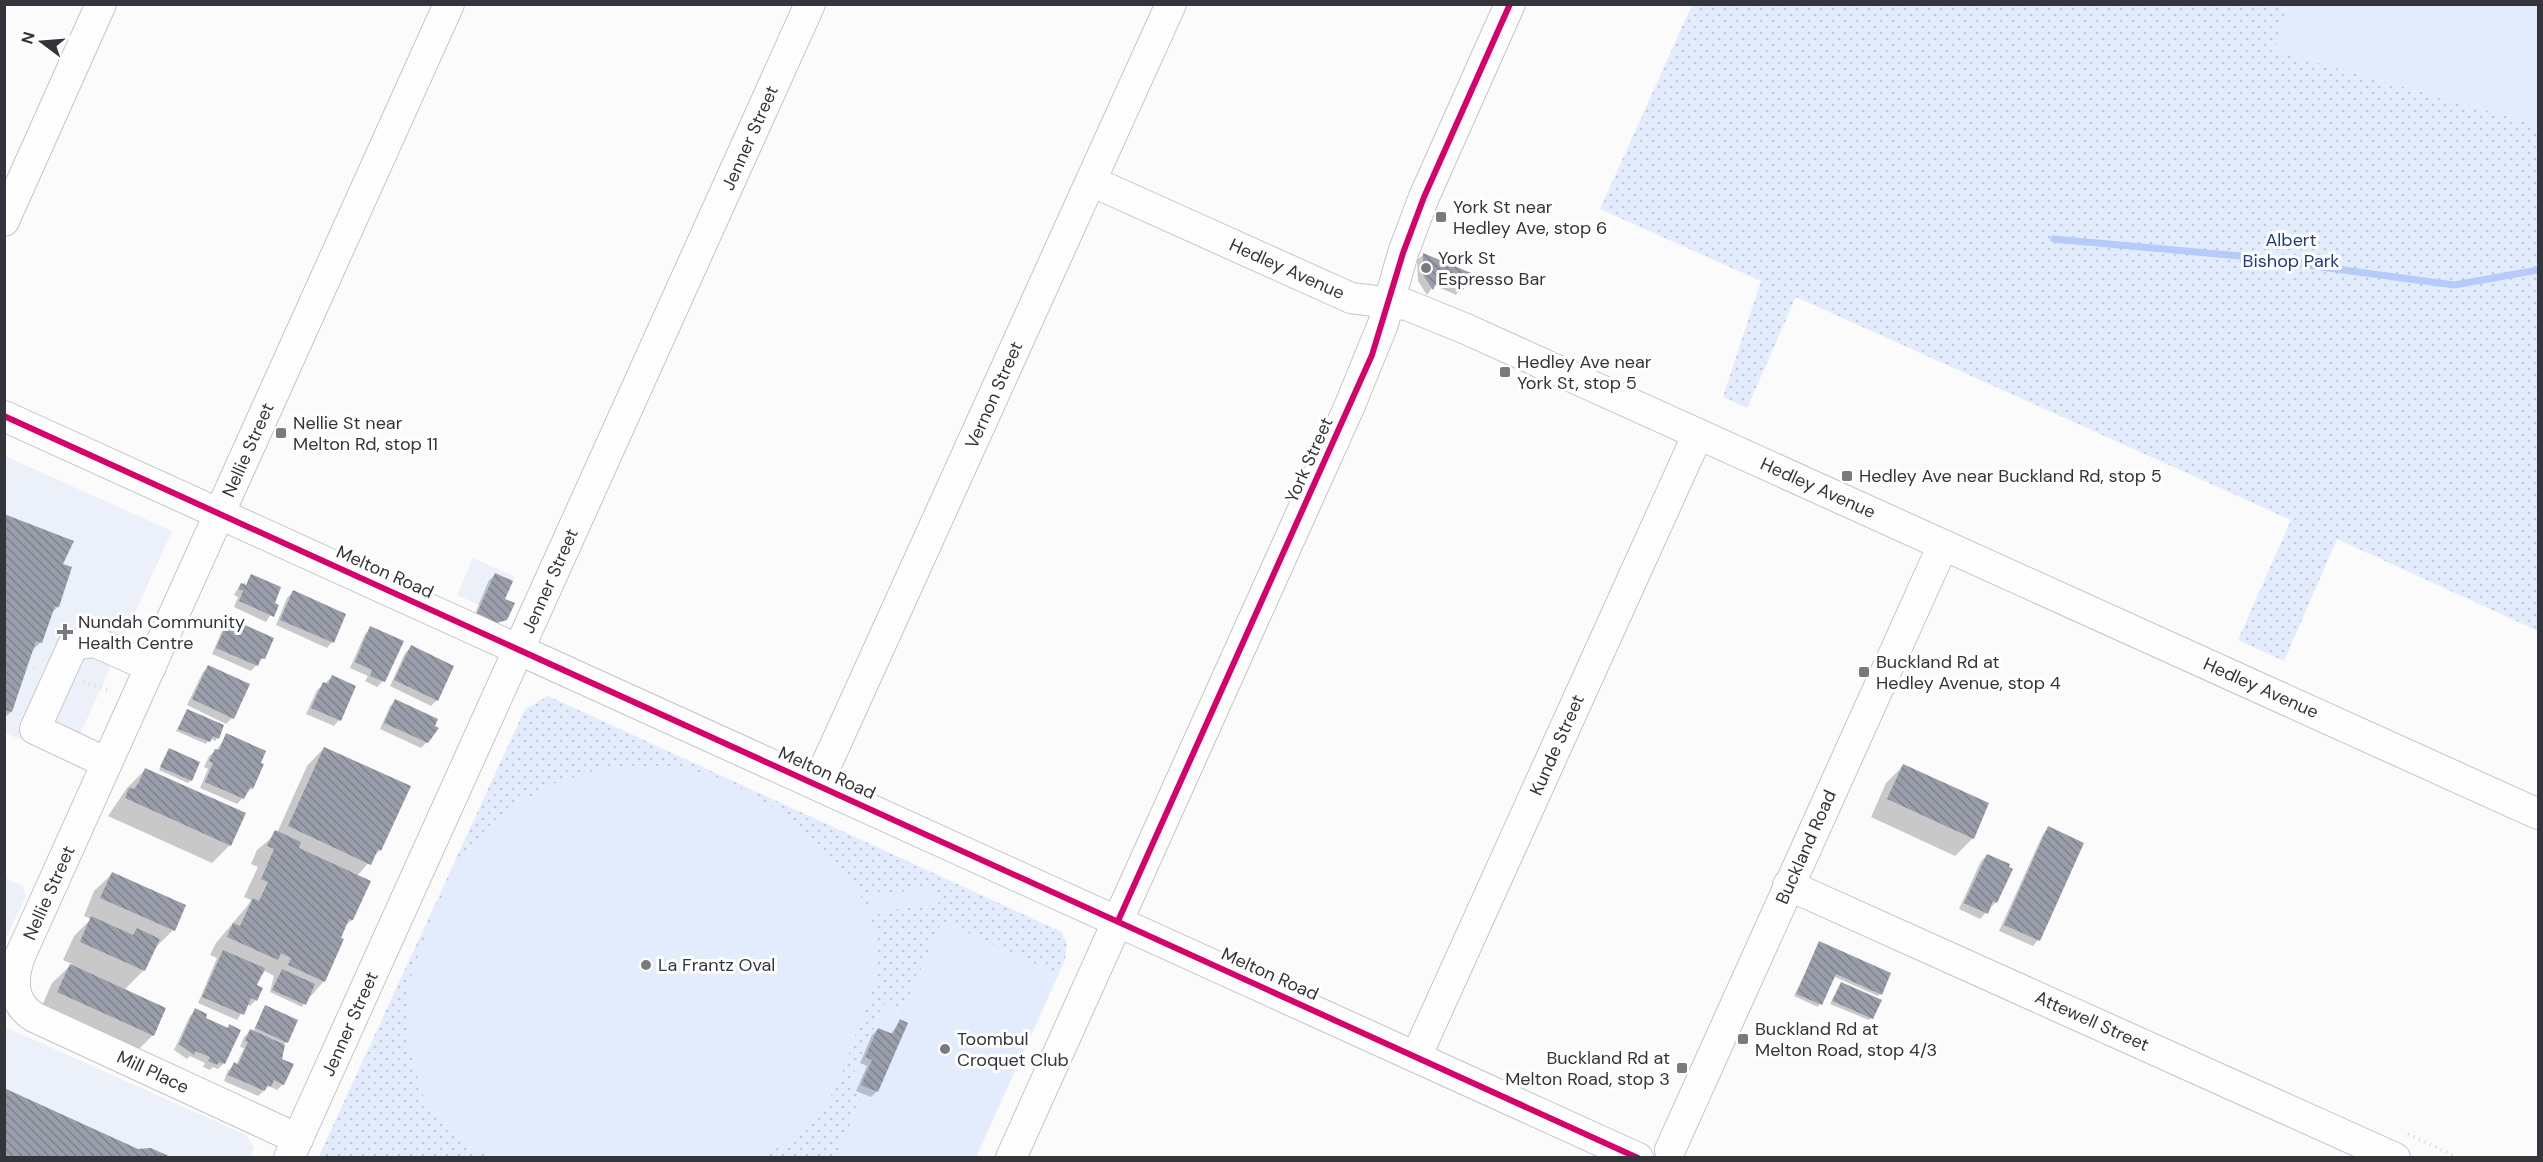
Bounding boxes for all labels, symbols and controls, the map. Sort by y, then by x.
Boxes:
north arrow [12,12,72,72]
text: N [16,29,40,47]
street label: Jenner Street [716,82,784,194]
place label: York St near Hedley Ave, stop 6 [1453,195,1607,240]
marker: York St near Hedley Ave, stop 6 [1434,210,1448,224]
park label: Albert Bishop Park [2243,228,2339,273]
street label: Hedley Avenue [1226,233,1348,305]
place label: York St Espresso Bar [1438,246,1546,291]
marker: York St Espresso Bar [1419,261,1433,275]
street label: Vernon Street [960,338,1028,452]
place label: Hedley Ave near York St, stop 5 [1517,350,1652,395]
marker: Hedley Ave near York St, stop 5 [1498,365,1512,379]
street label: Nellie Street [216,399,280,501]
place label: Nellie St near Melton Rd, stop 11 [293,411,438,456]
street label: York Street [1280,414,1338,506]
marker: Nellie St near Melton Rd, stop 11 [274,426,288,440]
street label: Hedley Avenue [1757,452,1879,524]
place label: Hedley Ave near Buckland Rd, stop 5 [1859,464,2162,488]
marker: Hedley Ave near Buckland Rd, stop 5 [1840,469,1854,483]
street label: Jenner Street [516,525,584,637]
street label: Melton Road [333,540,437,604]
place label: Nundah Community Health Centre [78,610,245,655]
marker: Nundah Community Health Centre [56,623,74,641]
place label: Buckland Rd at Hedley Avenue, stop 4 [1876,650,2061,695]
street label: Hedley Avenue [2200,652,2322,724]
marker: Buckland Rd at Hedley Avenue, stop 4 [1857,665,1871,679]
street label: Kunde Street [1524,691,1590,799]
street label: Melton Road [775,741,879,805]
street label: Buckland Road [1770,786,1842,908]
street label: Nellie Street [17,842,81,944]
street label: Melton Road [1218,942,1322,1006]
place label: La Frantz Oval [658,953,775,977]
marker: La Frantz Oval [639,958,653,972]
street label: Jenner Street [316,968,384,1080]
street label: Attewell Street [2031,985,2153,1057]
place label: Buckland Rd at Melton Road, stop 4/3 [1755,1017,1937,1062]
place label: Toombul Croquet Club [957,1027,1069,1072]
marker: Buckland Rd at Melton Road, stop 4/3 [1736,1032,1750,1046]
marker: Toombul Croquet Club [938,1042,952,1056]
street label: Mill Place [113,1045,193,1099]
place label: Buckland Rd at Melton Road, stop 3 [1505,1046,1670,1091]
marker: Buckland Rd at Melton Road, stop 3 [1675,1061,1689,1075]

